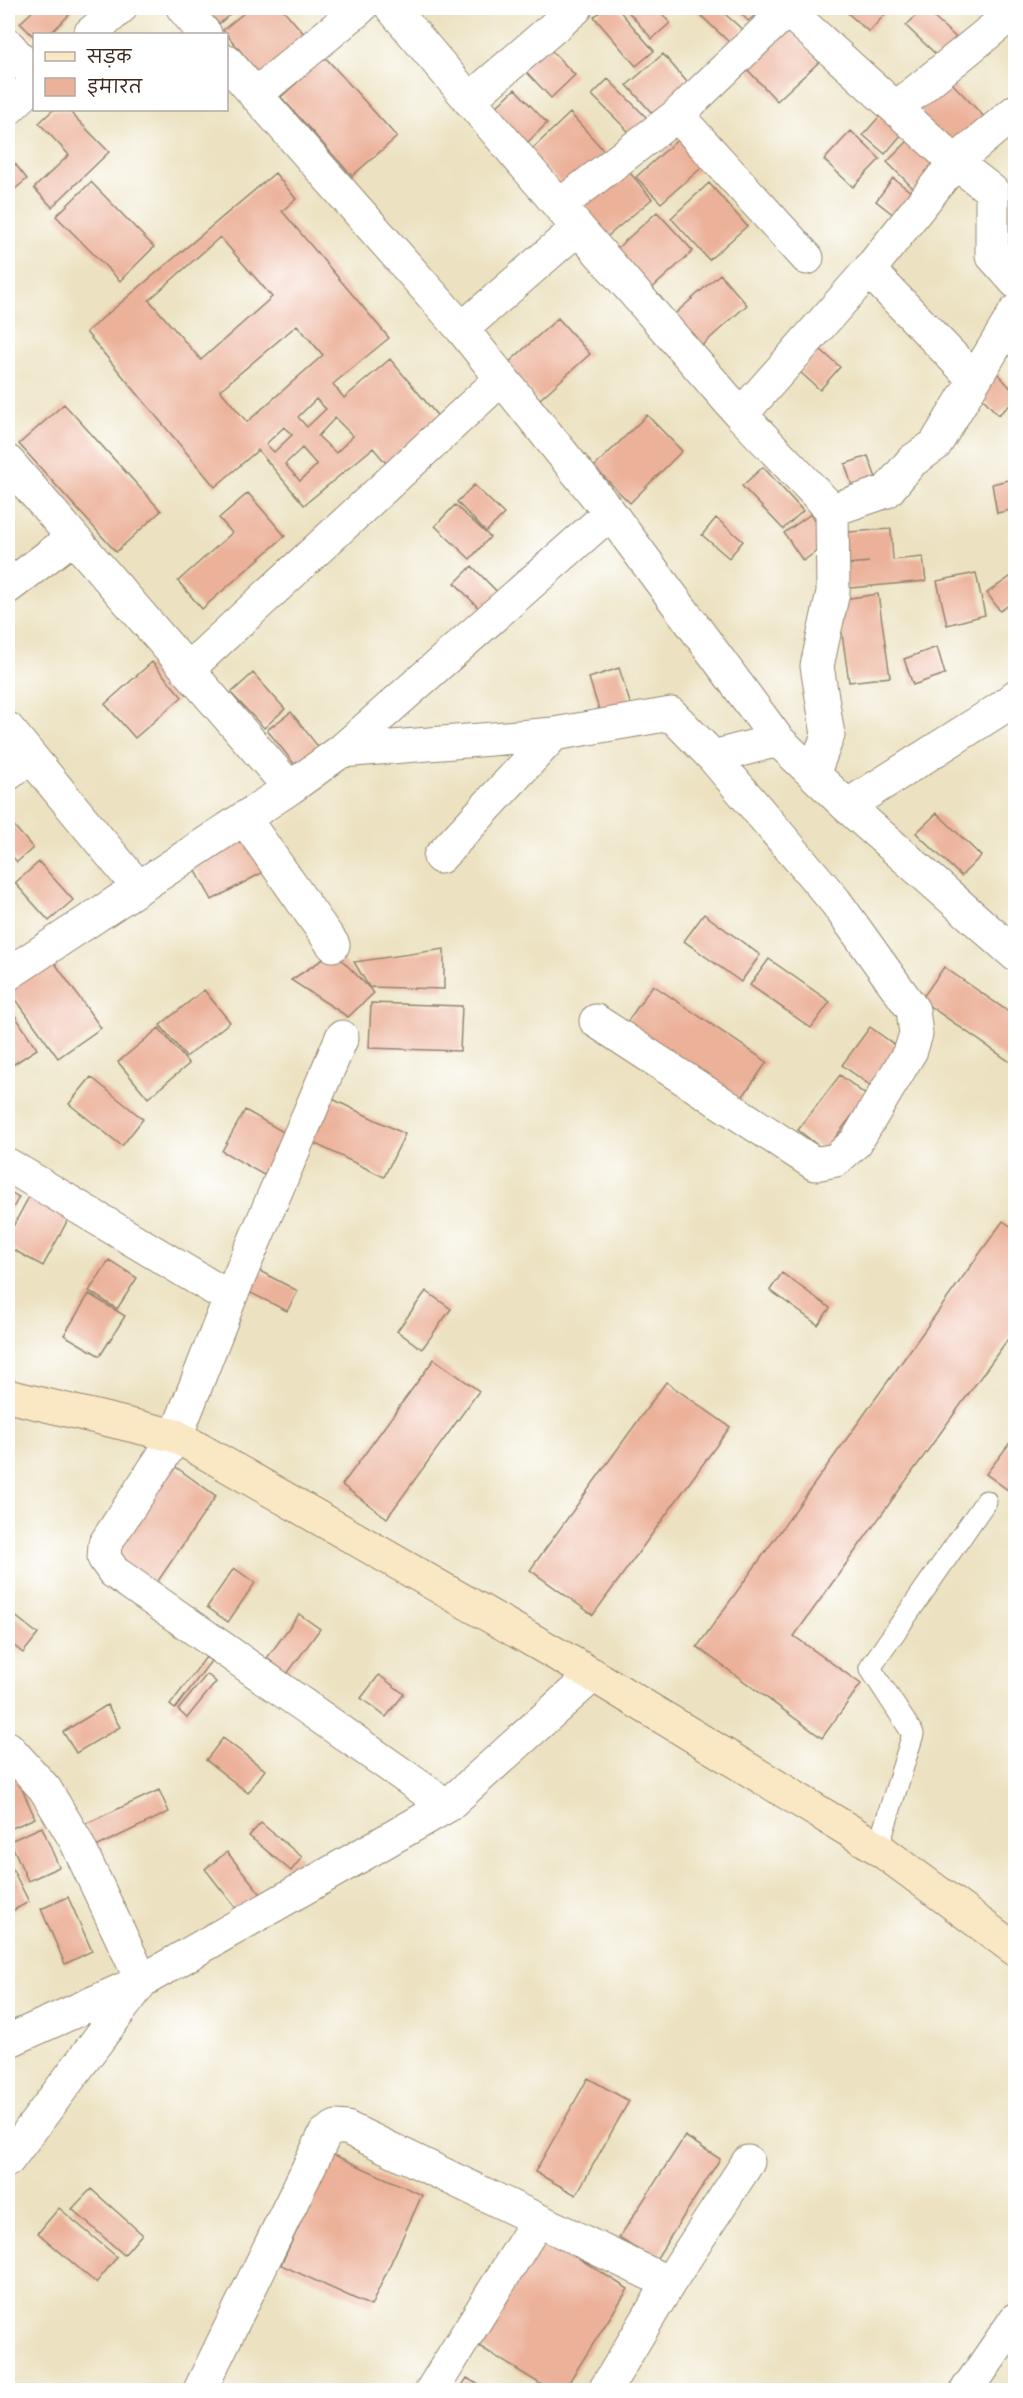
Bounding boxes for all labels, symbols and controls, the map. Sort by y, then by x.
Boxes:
legend [33,33,228,111]
text: सड़क [86,46,132,69]
text: इमारत [87,76,143,99]

